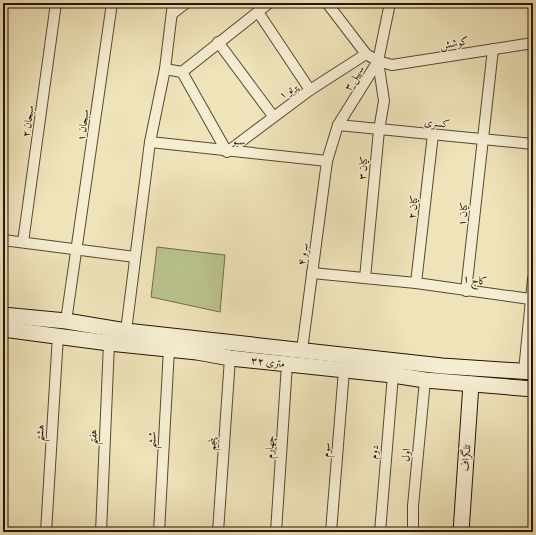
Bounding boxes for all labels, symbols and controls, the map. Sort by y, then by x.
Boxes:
street label: کوشش [438,33,470,53]
street label: سهیل ۳ [340,62,369,94]
street label: پرتو ۱ [276,79,301,103]
street label: سبحان ۲ [18,104,38,138]
street label: سبحان ۱ [73,108,93,142]
street label: کسری [423,114,451,132]
street label: سبو [231,133,246,149]
street label: کیان ۳ [354,155,372,180]
street label: کیان ۲ [404,194,422,220]
street label: کیان ۱ [454,201,472,227]
street label: سرو ۴ [294,241,312,266]
street label: کاج ۱ [461,271,488,292]
street label: ۳۲ متری [250,353,286,371]
street label: هشتم [32,424,51,442]
street label: هفتم [85,429,104,445]
street label: ششم [144,431,163,449]
street label: چهارم [262,435,280,459]
street label: پنجم [204,436,223,451]
street label: سوم [318,442,336,458]
street label: تلگراف [458,443,474,472]
street label: دوم [366,444,384,460]
street label: اول [398,448,414,462]

